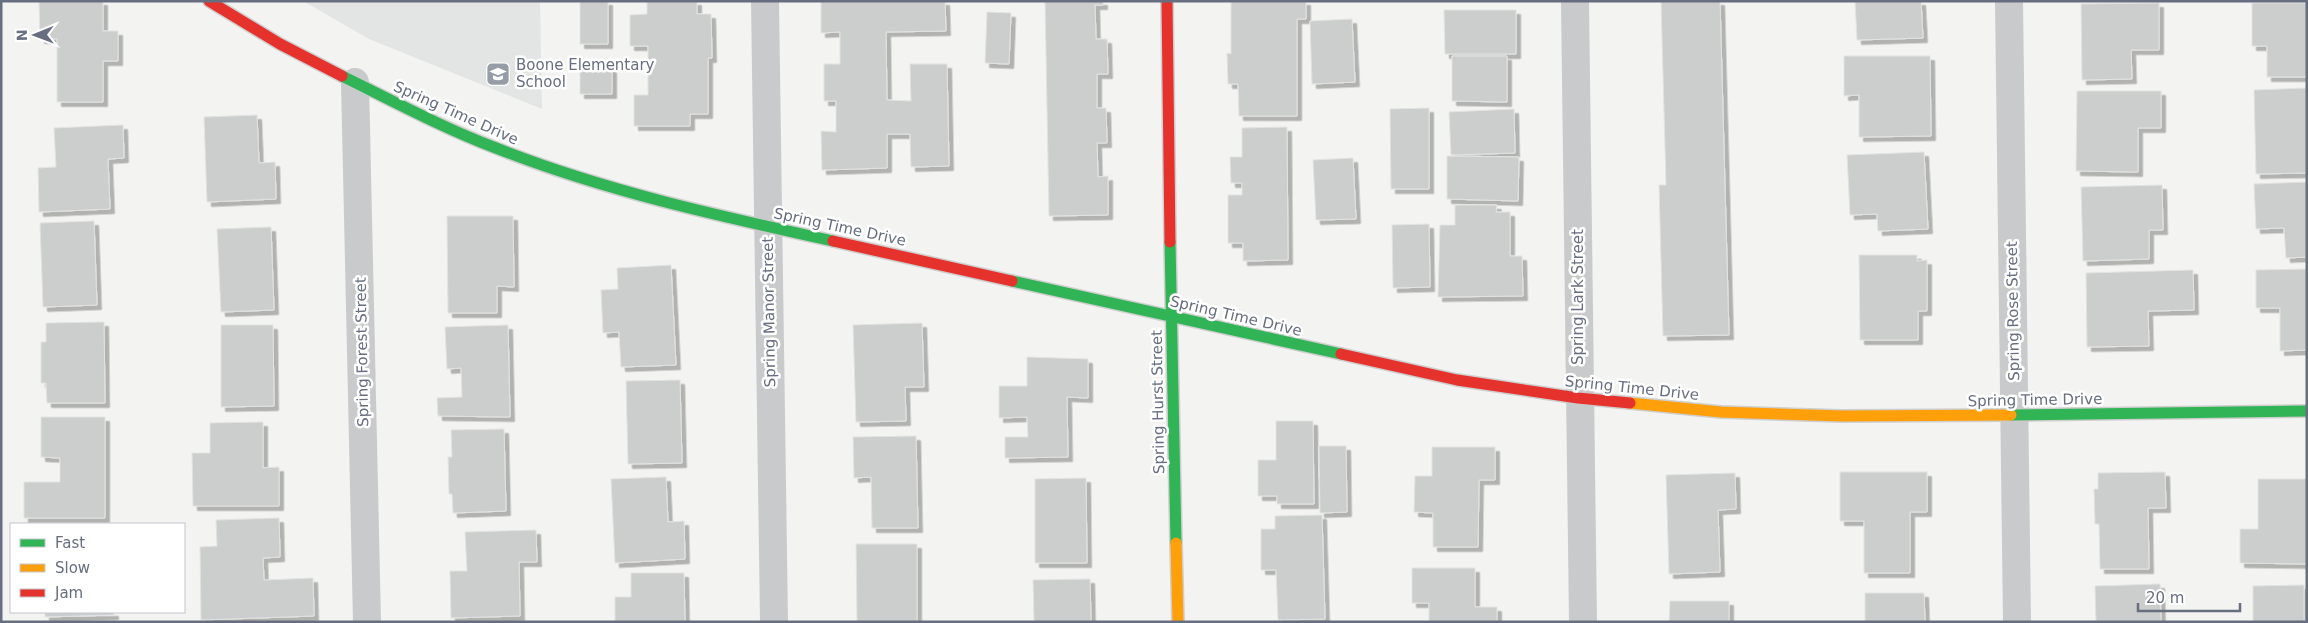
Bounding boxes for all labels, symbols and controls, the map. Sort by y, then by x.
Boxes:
north arrow [10,10,60,60]
text: N [14,29,30,41]
place label: Boone Elementary School [516,56,655,91]
school or university icon: Boone Elementary School [485,61,511,87]
street label: Spring Time Drive [391,77,521,149]
street label: Spring Time Drive [772,204,908,250]
street label: Spring Lark Street [1569,229,1587,365]
street label: Spring Manor Street [759,236,779,387]
street label: Spring Rose Street [2003,241,2023,381]
street label: Spring Forest Street [352,277,372,427]
street label: Spring Time Drive [1168,292,1304,340]
street label: Spring Hurst Street [1148,330,1168,474]
street label: Spring Time Drive [1564,372,1700,404]
street label: Spring Time Drive [1968,390,2102,410]
legend [10,523,185,613]
text: Fast [55,534,85,552]
text: Slow [55,559,90,577]
scale bar [2138,580,2240,612]
text: Jam [54,584,83,602]
text: 20 m [2146,589,2184,607]

